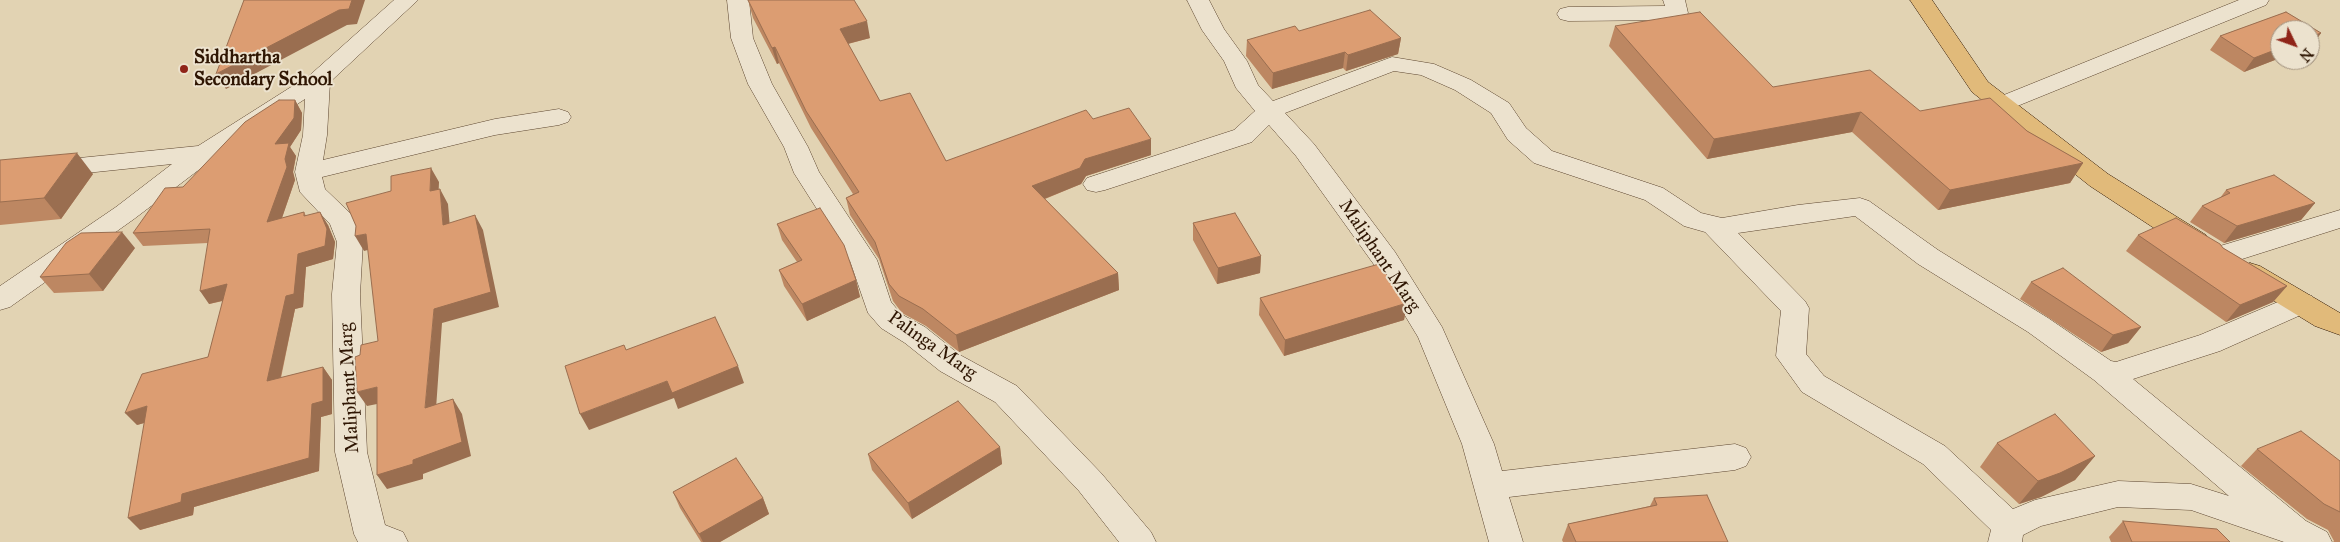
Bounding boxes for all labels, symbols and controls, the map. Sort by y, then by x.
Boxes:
north arrow [2270,20,2320,70]
text: N [2295,45,2316,65]
place label: Siddhartha Secondary School [194,47,332,91]
marker: Siddhartha Secondary School [178,63,190,75]
street label: Maliphant Marg [1333,196,1425,316]
street label: Palinga Marg [883,307,981,385]
street label: Maliphant Marg [335,322,365,454]

